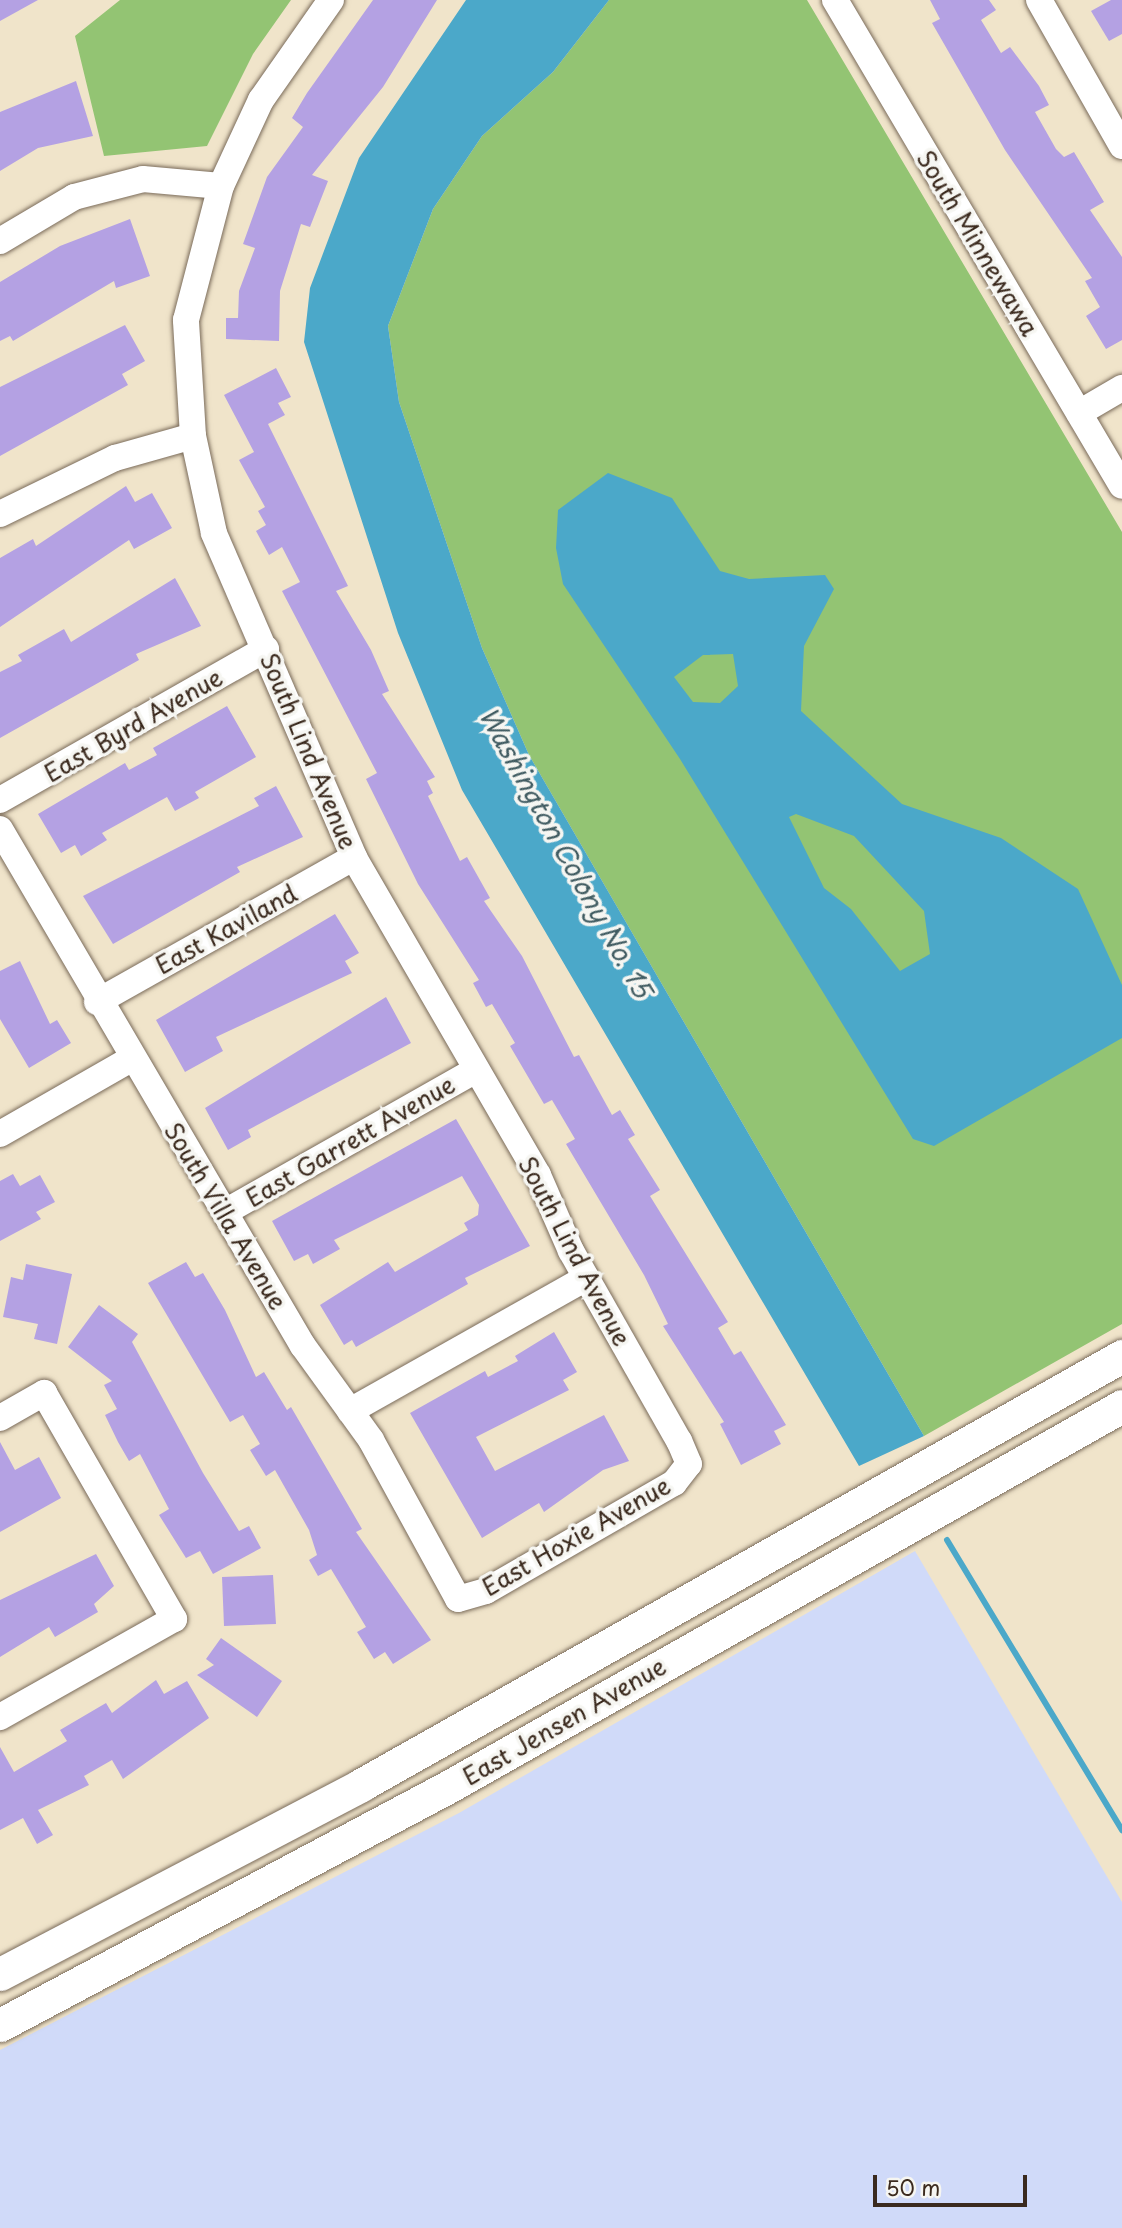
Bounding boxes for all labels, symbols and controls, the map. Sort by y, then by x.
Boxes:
street label: South Minnewawa [911,144,1045,342]
street label: South Lind Avenue [254,647,364,855]
street label: East Byrd Avenue [38,662,228,788]
water label: Washington Colony No. 15 [474,702,658,1002]
street label: East Kaviland [151,879,301,979]
street label: East Garrett Avenue [241,1070,459,1212]
street label: South Villa Avenue [158,1117,294,1315]
street label: South Lind Avenue [512,1150,638,1352]
street label: East Hoxie Avenue [477,1471,675,1601]
street label: East Jensen Avenue [459,1652,669,1790]
scale bar [877,2162,1031,2206]
text: 50 m [886,2171,940,2203]

